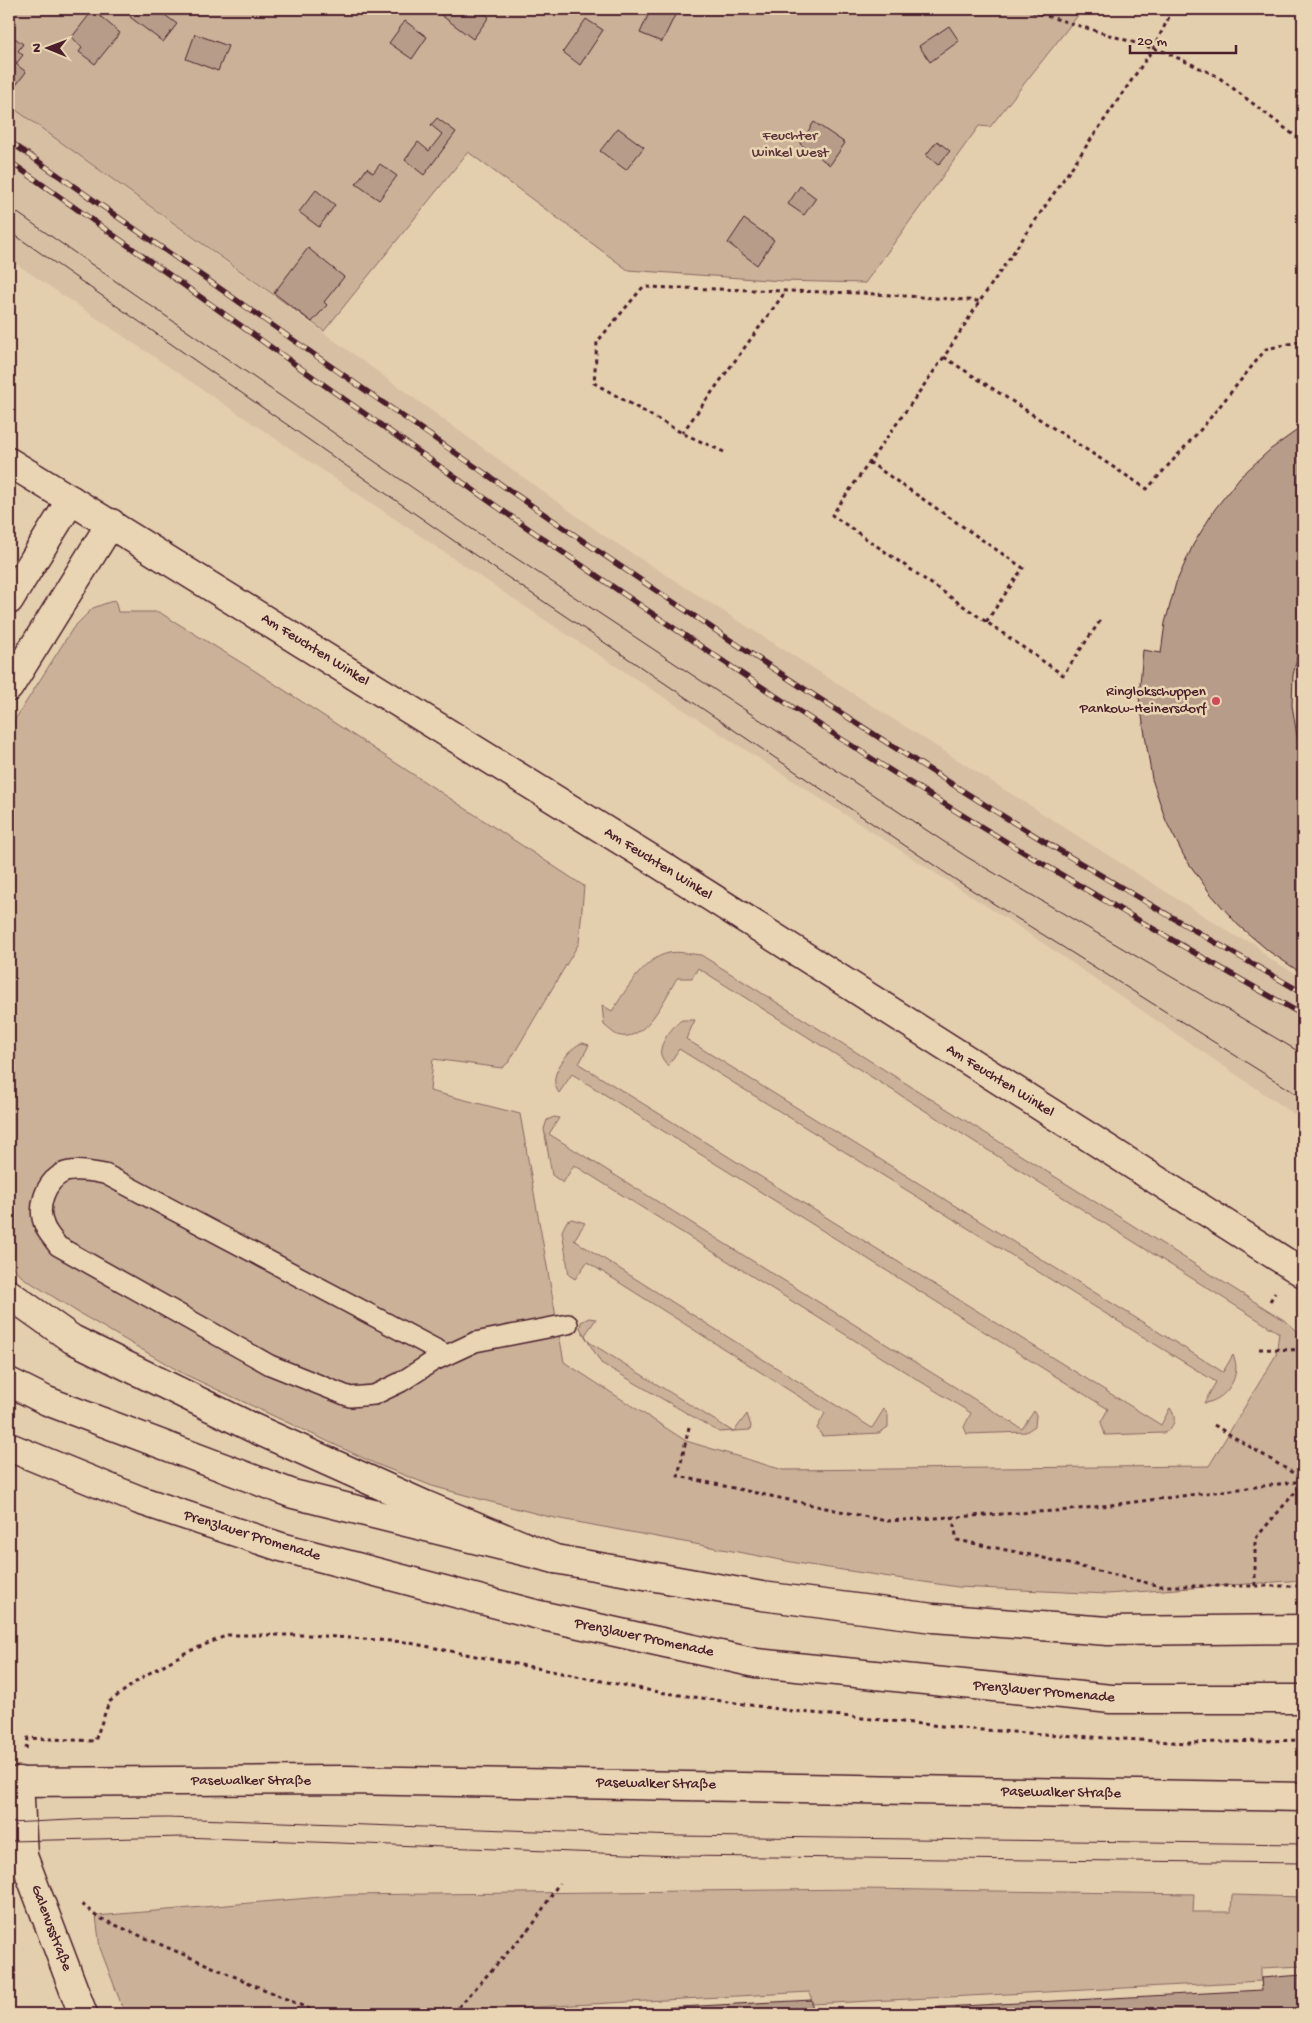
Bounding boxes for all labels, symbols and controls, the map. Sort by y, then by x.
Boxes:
north arrow [22,22,72,72]
scale bar [1130,22,1236,54]
text: 20 m [1137,33,1167,51]
text: N [29,43,46,53]
park label: Feuchter Winkel West [752,127,830,162]
street label: Am Feuchten Winkel [258,609,372,691]
place label: Ringlokschuppen Pankow-Heinersdorf [1079,683,1207,718]
marker: Ringlokschuppen Pankow-Heinersdorf [1210,695,1222,707]
street label: Am Feuchten Winkel [601,823,715,905]
street label: Am Feuchten Winkel [943,1040,1057,1122]
street label: Prenzlauer Promenade [180,1506,323,1565]
street label: Prenzlauer Promenade [572,1614,716,1662]
street label: Prenzlauer Promenade [971,1677,1116,1707]
street label: Pasewalker Straße [190,1772,311,1790]
street label: Pasewalker Straße [595,1774,716,1794]
street label: Pasewalker Straße [1000,1783,1121,1803]
street label: Galenusstraße [26,1882,76,1974]

